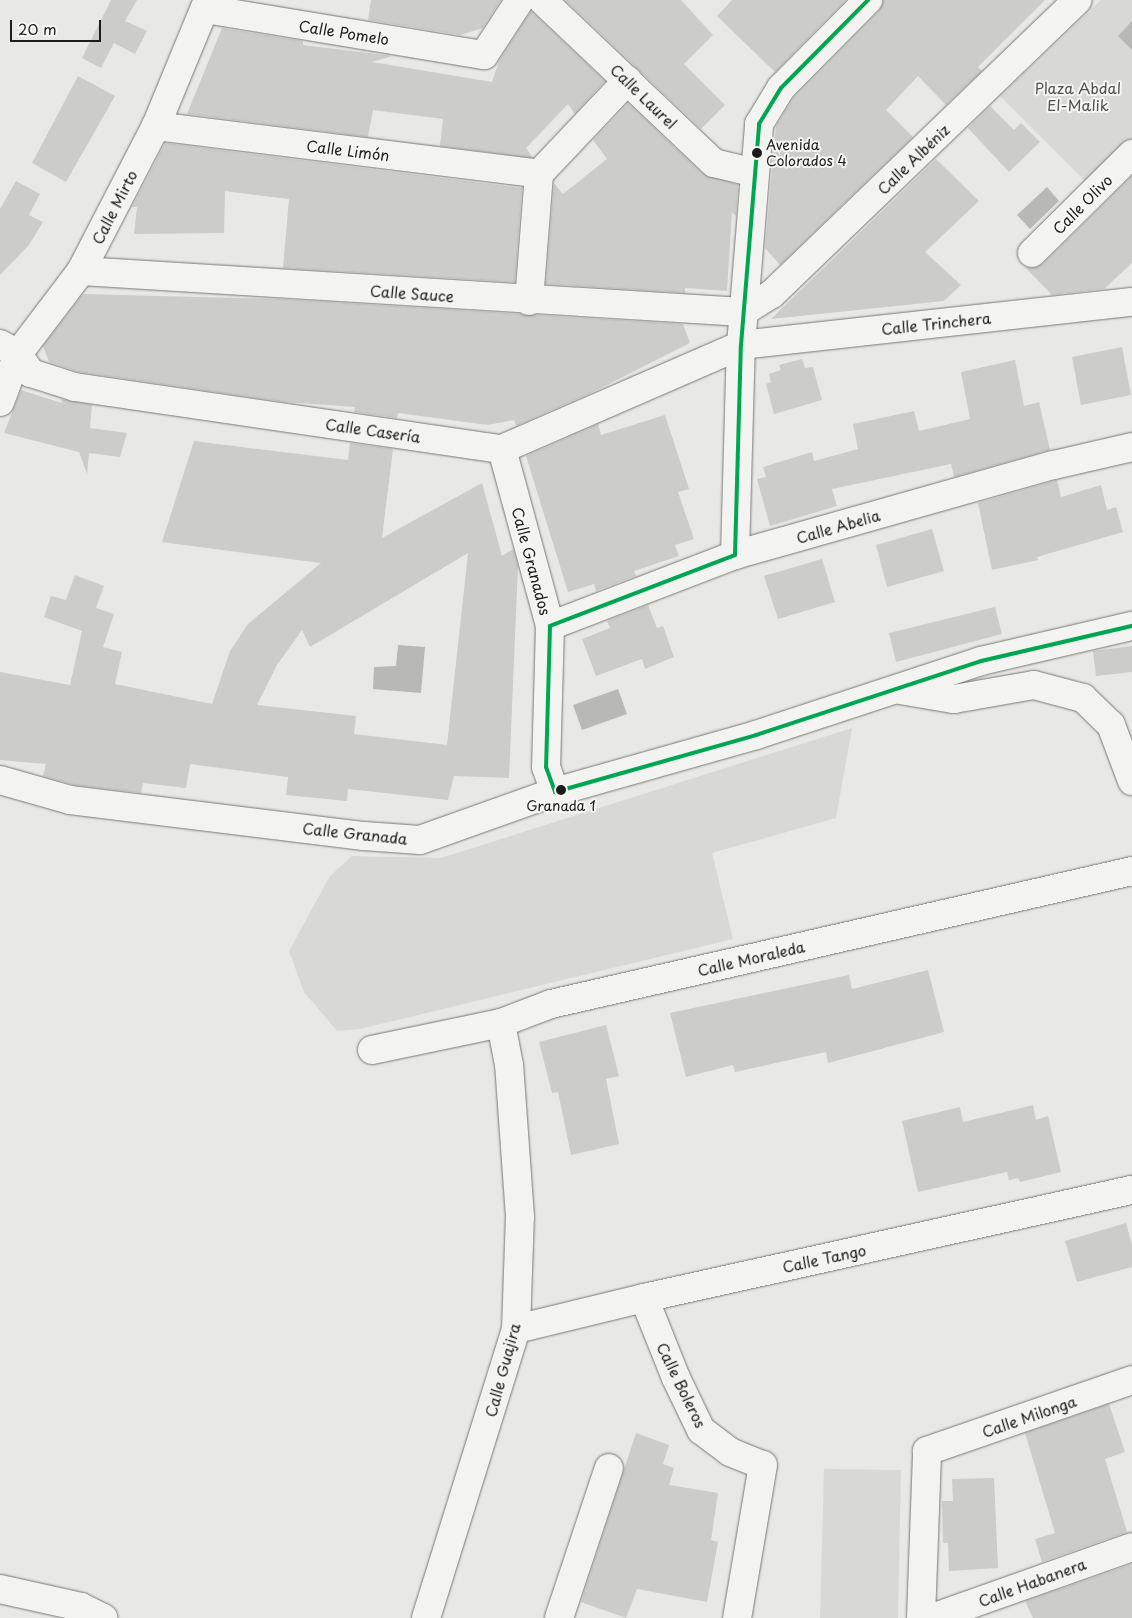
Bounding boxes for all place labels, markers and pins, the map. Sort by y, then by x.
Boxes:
place label: Avenida Colorados 4 [766,137,847,170]
marker: Avenida Colorados 4 [752,148,762,158]
marker: Granada 1 [556,785,566,795]
place label: Granada 1 [526,798,596,814]

